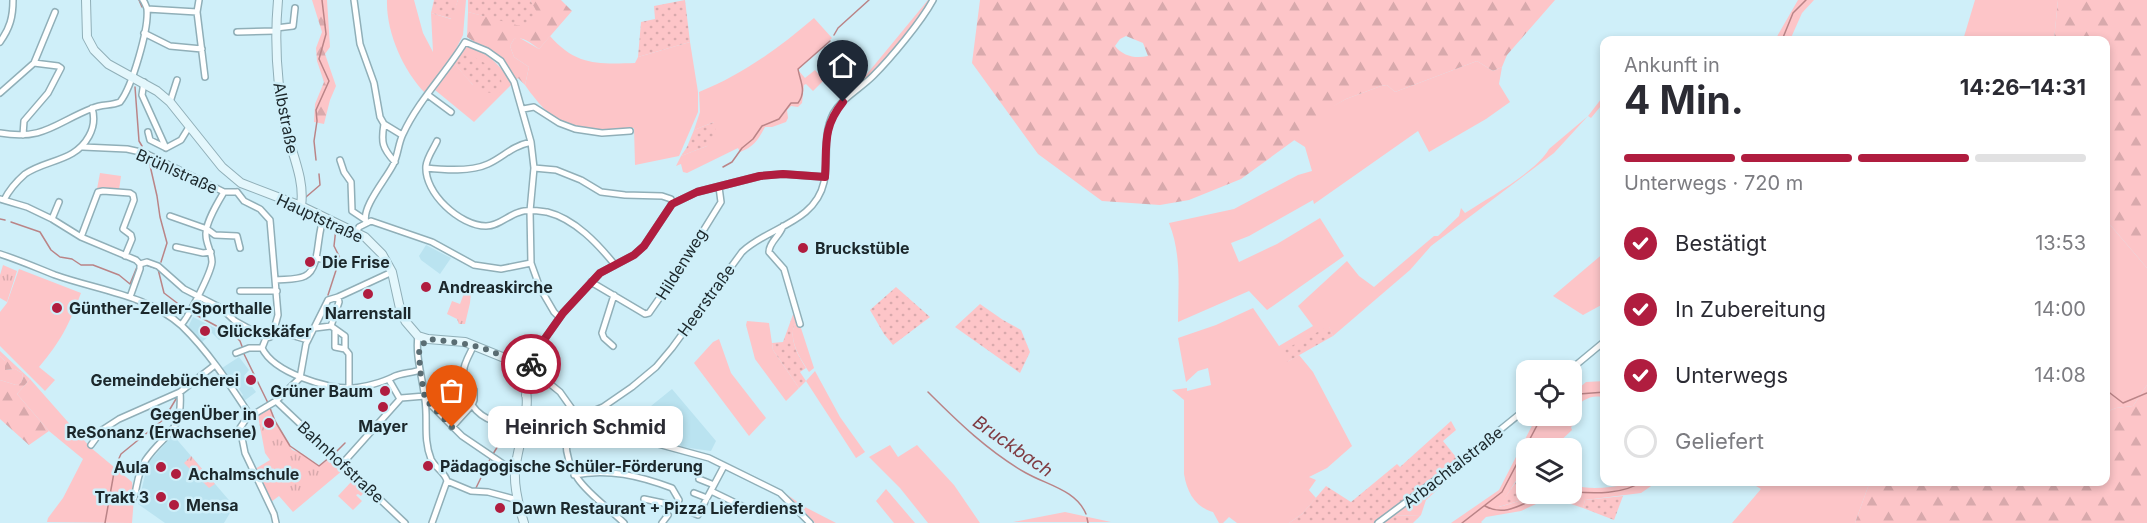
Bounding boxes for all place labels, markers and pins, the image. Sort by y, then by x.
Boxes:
pin [817,40,868,102]
place label: Bruckstüble [815,238,910,258]
marker: Bruckstüble [796,241,810,255]
place label: Die Frise [322,252,390,272]
marker: Die Frise [303,255,317,269]
place label: Andreaskirche [438,277,553,297]
marker: Andreaskirche [419,280,433,294]
marker: Narrenstall [361,287,375,301]
place label: Günther-Zeller-Sporthalle [69,298,272,318]
marker: Günther-Zeller-Sporthalle [50,301,64,315]
place label: Narrenstall [325,303,411,323]
place label: Glückskäfer [217,321,312,341]
marker: Glückskäfer [198,324,212,338]
pin [426,365,477,427]
place label: Gemeindebücherei [90,370,239,390]
marker: Gemeindebücherei [244,373,258,387]
place label: Grüner Baum [270,381,373,401]
marker: Grüner Baum [378,384,392,398]
marker: Mayer [376,400,390,414]
place label: GegenÜber in ReSonanz (Erwachsene) [66,404,257,442]
callout: Heinrich Schmid [488,406,683,448]
marker: GegenÜber in ReSonanz (Erwachsene) [262,416,276,430]
place label: Mayer [358,416,408,436]
place label: Pädagogische Schüler-Förderung [440,456,703,476]
place label: Aula [113,457,149,477]
marker: Pädagogische Schüler-Förderung [421,459,435,473]
marker: Aula [154,460,168,474]
place label: Achalmschule [188,464,299,484]
marker: Achalmschule [169,467,183,481]
place label: Trakt 3 [94,487,149,507]
marker: Trakt 3 [154,490,168,504]
place label: Mensa [186,495,239,515]
marker: Mensa [167,498,181,512]
place label: Dawn Restaurant + Pizza Lieferdienst [512,498,804,518]
marker: Dawn Restaurant + Pizza Lieferdienst [493,501,507,515]

